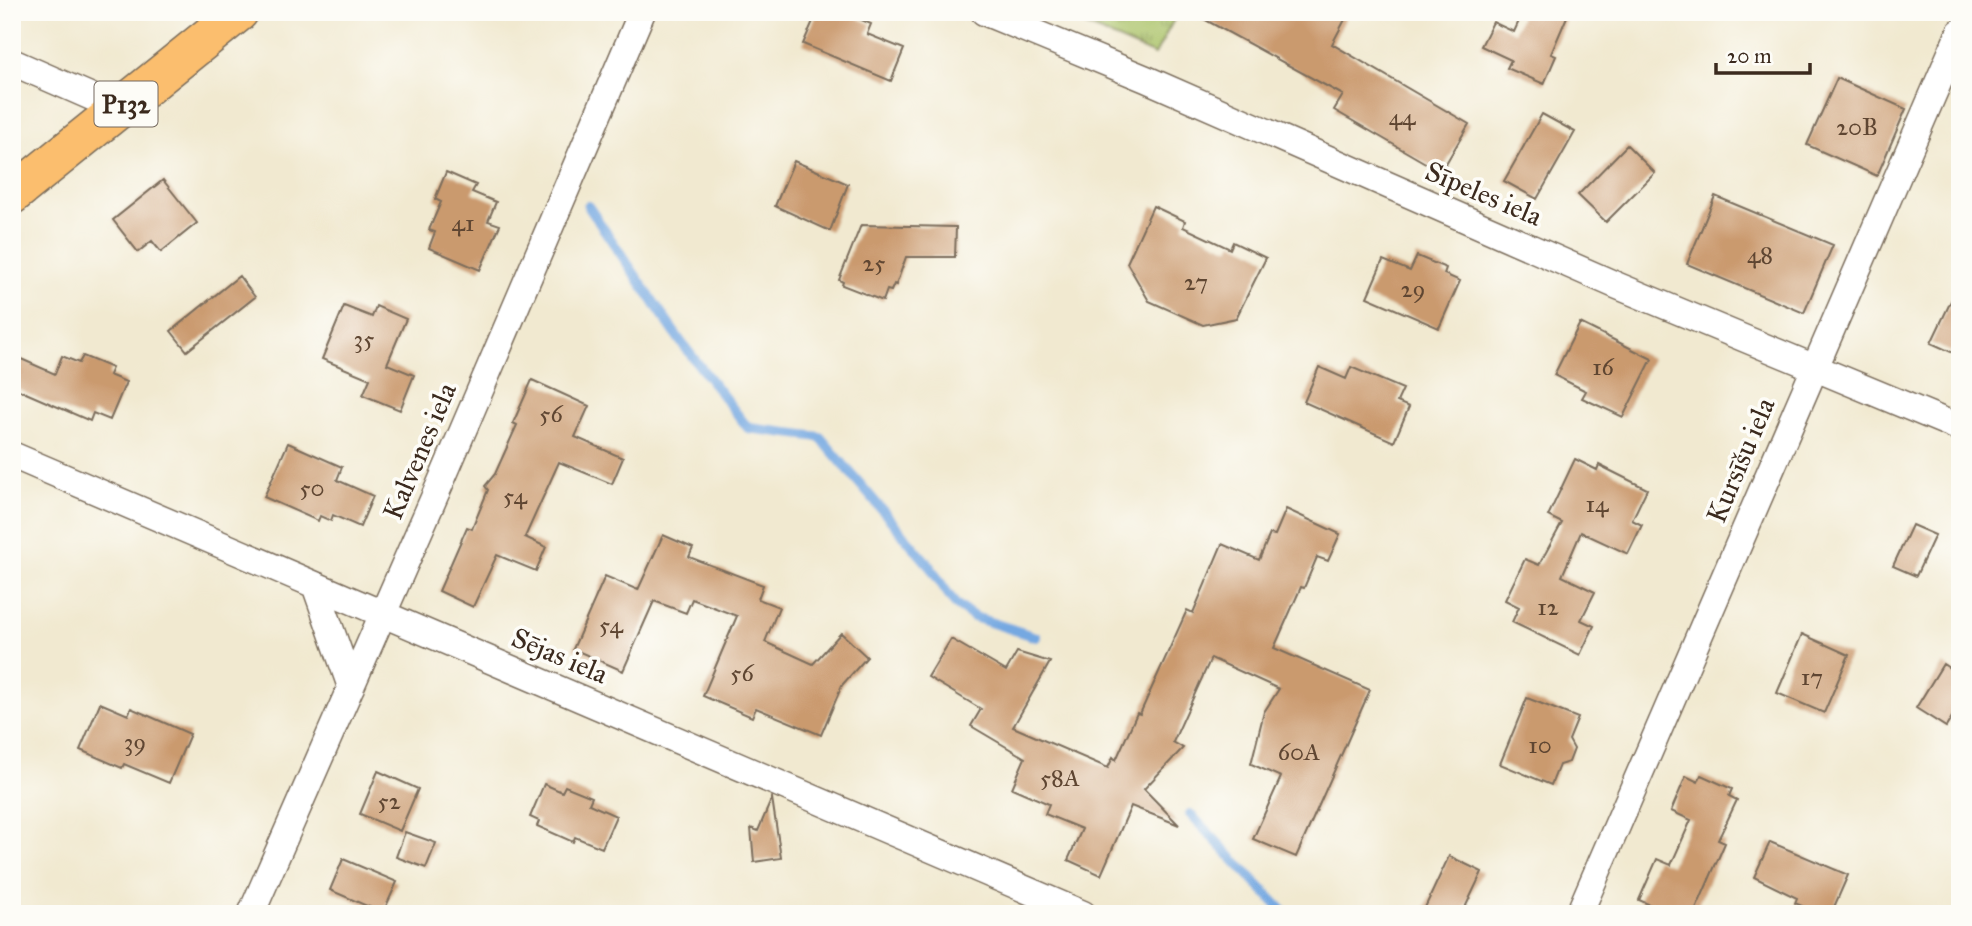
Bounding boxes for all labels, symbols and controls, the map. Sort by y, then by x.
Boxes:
scale bar [1716,32,1811,76]
text: 20 m [1727,43,1772,69]
road number: P132 [94,82,158,127]
house number: 44 [1389,102,1416,132]
house number: 20B [1836,112,1878,142]
street label: Sīpeles iela [1420,153,1548,234]
house number: 41 [452,208,474,238]
house number: 48 [1747,240,1773,270]
house number: 25 [863,248,885,278]
house number: 27 [1184,267,1208,297]
house number: 29 [1401,274,1425,304]
house number: 35 [354,324,374,354]
house number: 16 [1592,352,1615,382]
street label: Kalvenes iela [375,377,464,525]
street label: Kursīšu iela [1698,392,1783,528]
house number: 56 [539,399,563,429]
house number: 50 [299,473,325,503]
house number: 54 [503,481,528,511]
house number: 14 [1586,489,1609,519]
house number: 12 [1537,592,1559,622]
house number: 54 [599,610,624,640]
street label: Sējas iela [506,620,613,691]
house number: 56 [730,658,754,688]
house number: 17 [1801,662,1823,692]
house number: 39 [124,727,146,757]
house number: 10 [1528,730,1552,760]
house number: 60A [1278,737,1320,767]
house number: 58A [1040,763,1080,793]
house number: 52 [378,786,401,816]

